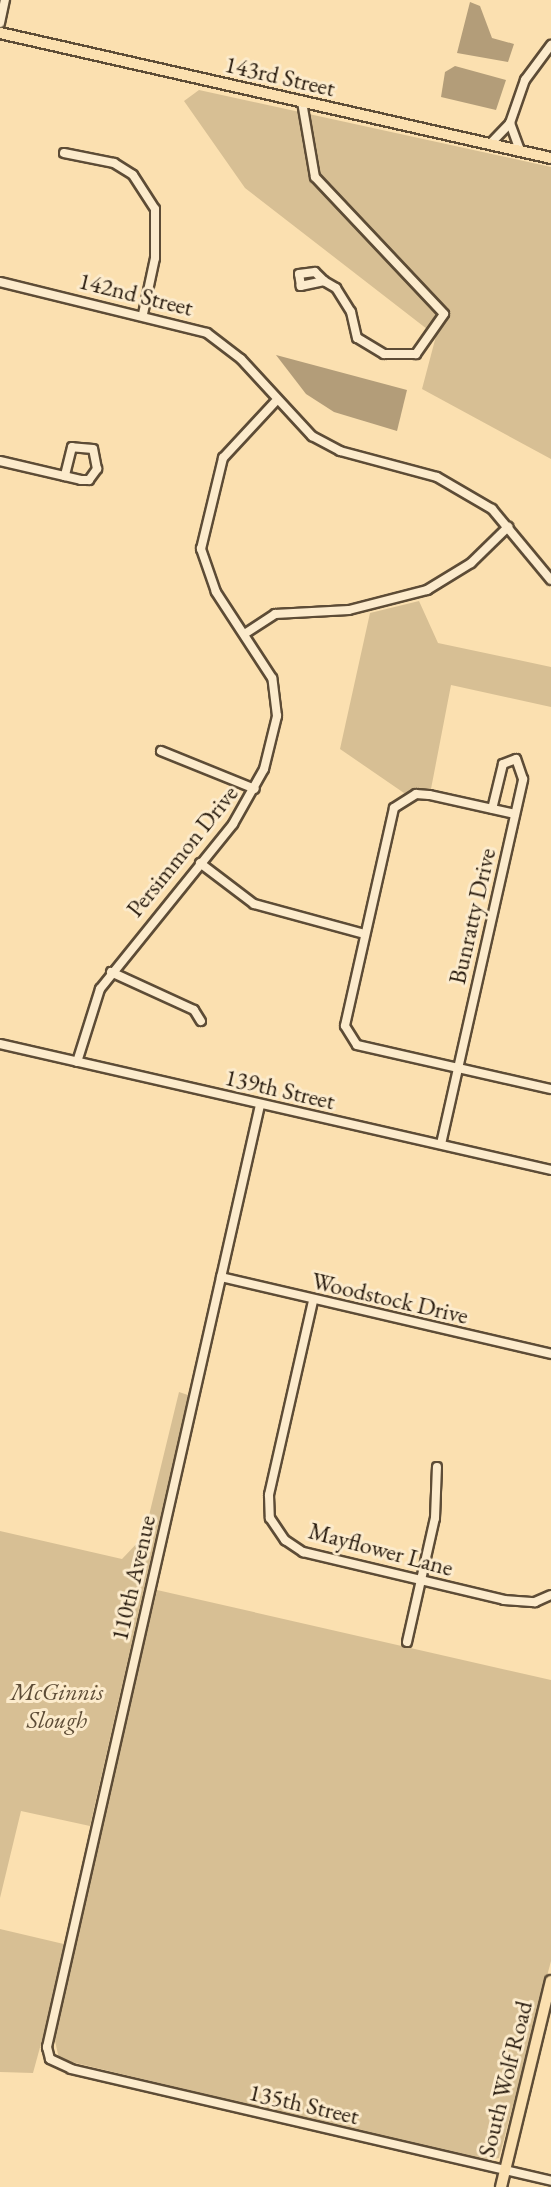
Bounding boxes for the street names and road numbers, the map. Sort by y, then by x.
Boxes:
street label: 143rd Street [222,49,338,103]
street label: 142nd Street [76,266,196,322]
street label: Persimmon Drive [120,779,244,923]
street label: Bunratty Drive [442,845,502,987]
street label: 139th Street [222,1062,338,1116]
street label: Woodstock Drive [309,1266,471,1330]
street label: 110th Avenue [105,1512,161,1644]
street label: Mayflower Lane [306,1516,456,1582]
street label: South Wolf Road [472,1998,538,2160]
street label: 135th Street [246,2077,362,2131]

